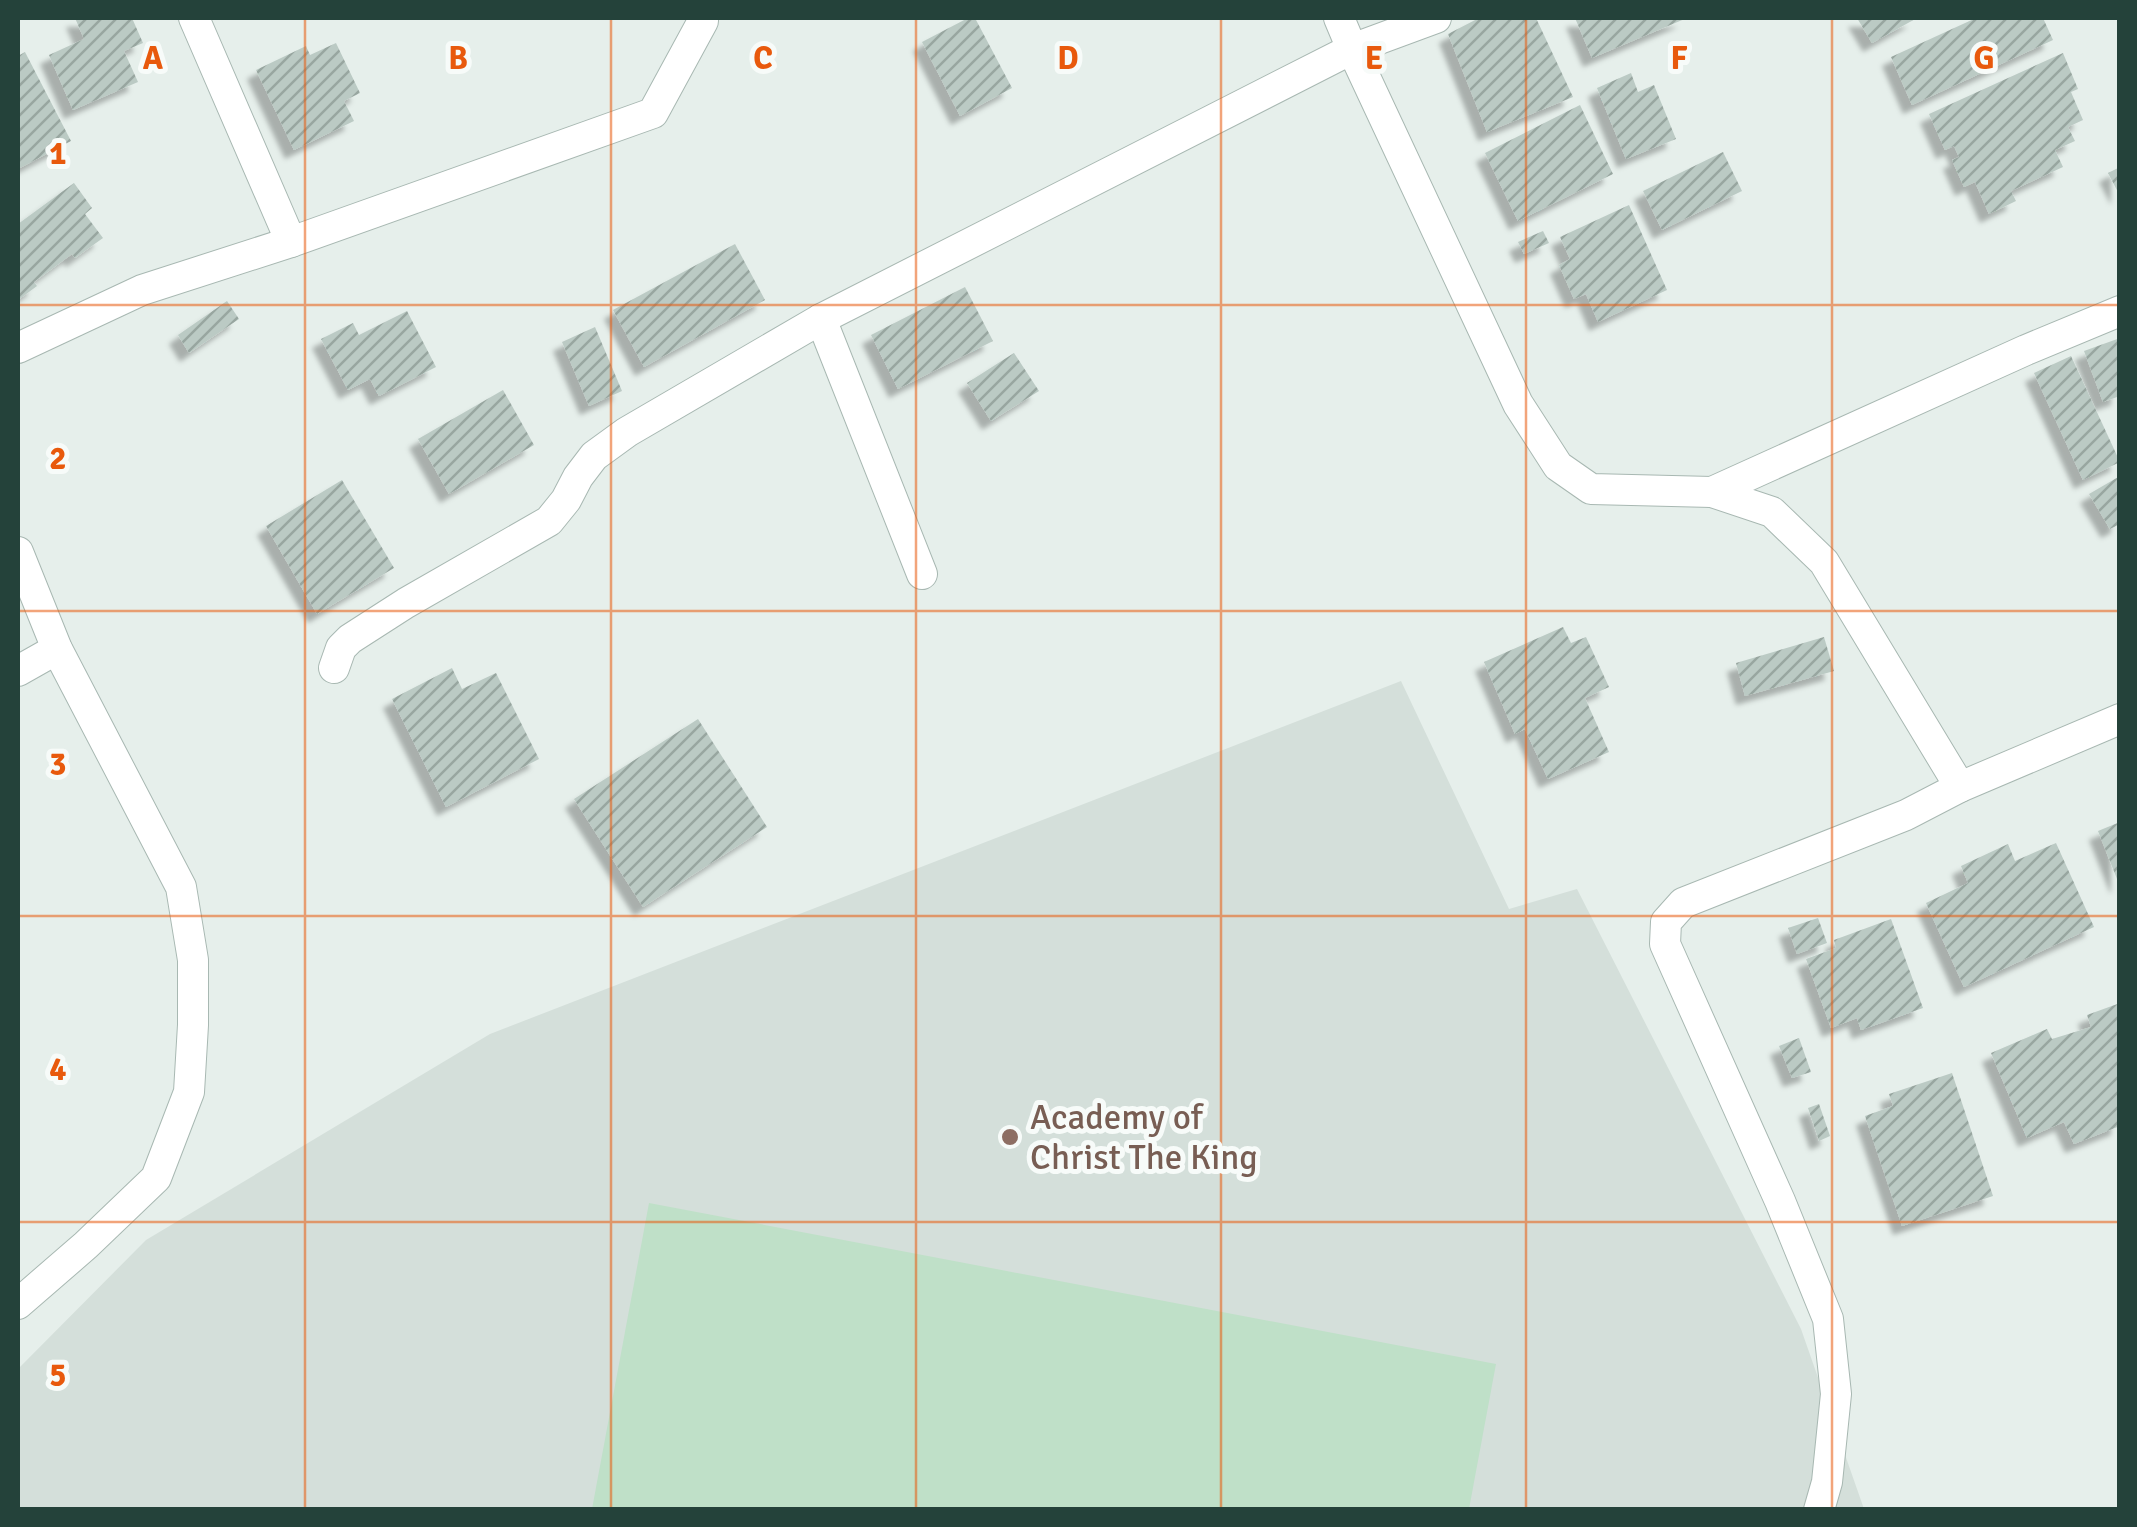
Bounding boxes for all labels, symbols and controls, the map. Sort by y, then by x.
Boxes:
text: A [143,39,164,78]
text: B [448,39,468,78]
text: C [753,39,773,78]
text: D [1057,39,1079,78]
text: E [1365,39,1383,78]
text: F [1670,39,1688,78]
text: G [1974,39,1994,78]
text: 1 [49,134,67,173]
text: 2 [49,439,67,478]
text: 3 [49,745,67,784]
text: 4 [49,1050,67,1089]
place label: Academy of Christ The King [1030,1096,1258,1179]
marker: Academy of Christ The King [999,1126,1021,1148]
text: 5 [49,1356,67,1395]

